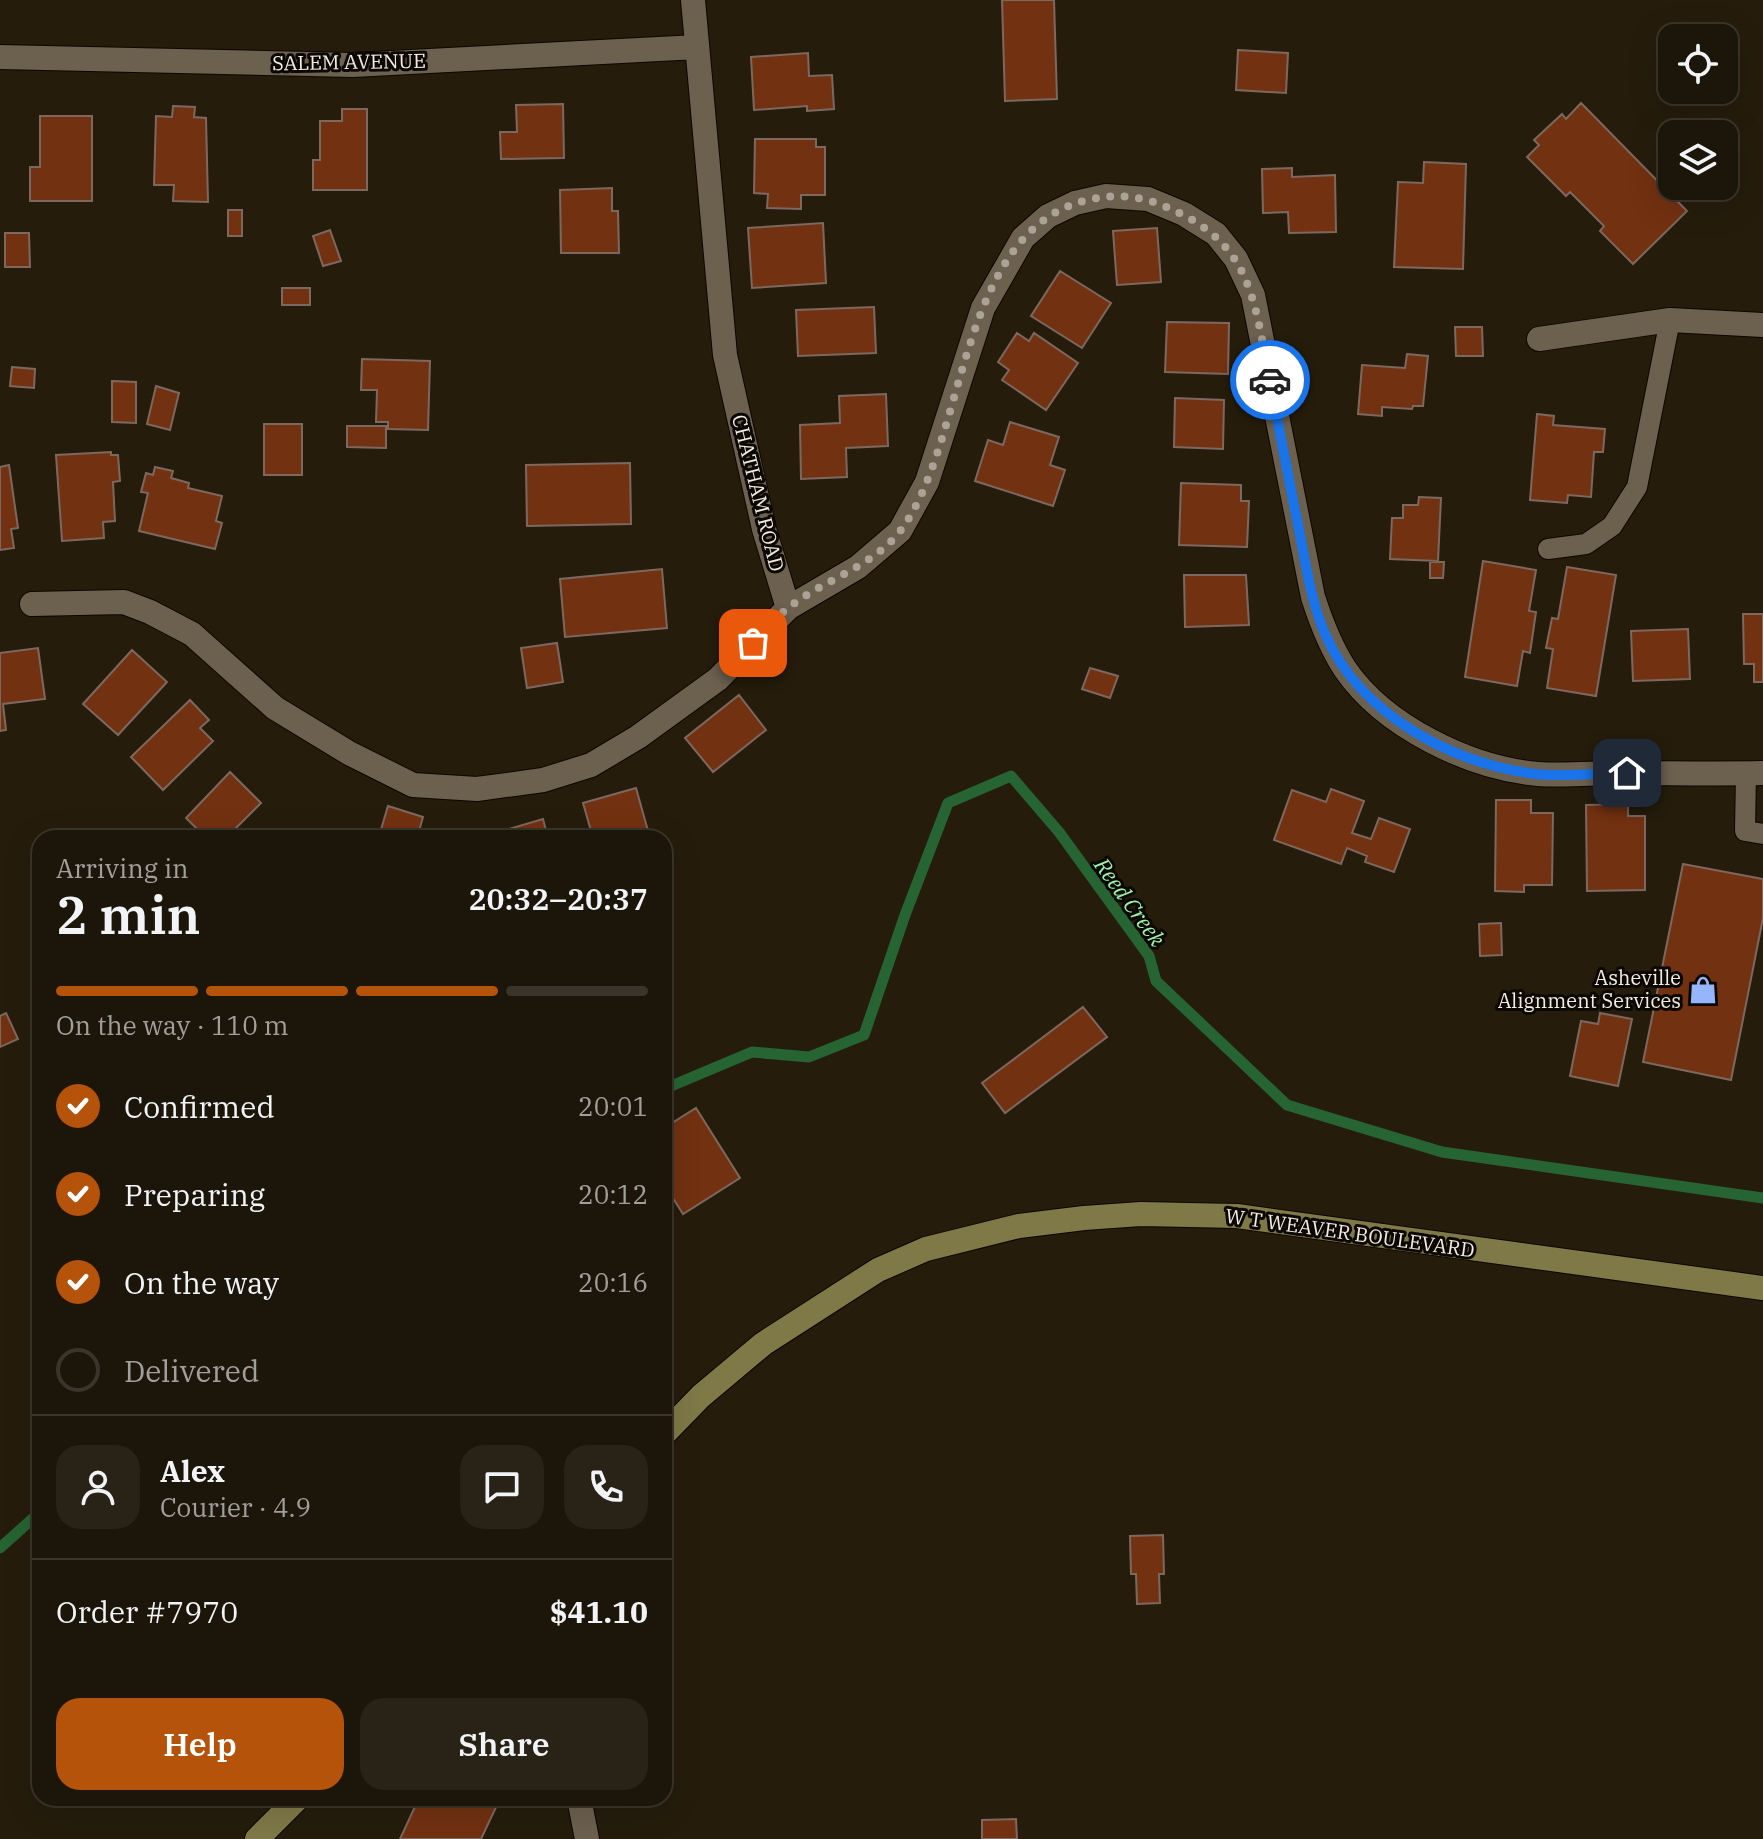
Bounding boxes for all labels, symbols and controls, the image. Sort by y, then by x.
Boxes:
map controls [1658,24,1738,200]
button: locate [1658,24,1738,104]
street label: SALEM AVENUE [272,47,426,76]
button: layers [1658,120,1738,200]
courier [1230,340,1310,420]
icon: car [1248,358,1292,402]
street label: CHATHAM ROAD [726,412,791,574]
pin [719,609,787,677]
icon: bag [731,621,775,665]
pin [1593,739,1661,807]
icon: home [1605,751,1649,795]
text: Arriving in [56,851,189,885]
water label: Reed Creek [1088,851,1173,952]
text: 20:32–20:37 [468,879,648,918]
text: 2 min [56,881,201,948]
place label: Asheville Alignment Services [1498,964,1681,1014]
shop icon: Asheville Alignment Services [1688,975,1718,1005]
text: On the way · 110 m [56,1008,289,1042]
icon: check [56,1084,100,1128]
text: Confirmed [124,1087,275,1126]
text: 20:01 [578,1089,648,1123]
icon: check [56,1172,100,1216]
text: Preparing [124,1175,265,1214]
text: 20:12 [578,1177,648,1211]
street label: W T WEAVER BOULEVARD [1224,1202,1476,1263]
icon: check [56,1260,100,1304]
text: On the way [124,1263,279,1302]
text: 20:16 [578,1265,648,1299]
text: Delivered [124,1351,259,1390]
button: person [56,1445,140,1529]
button: chat [460,1445,544,1529]
button: phone [564,1445,648,1529]
text: Alex [160,1451,225,1490]
text: Courier · 4.9 [160,1490,311,1524]
text: Order #7970 [56,1592,238,1631]
text: $41.10 [550,1592,648,1631]
button: Help [56,1698,344,1790]
button: Share [360,1698,648,1790]

